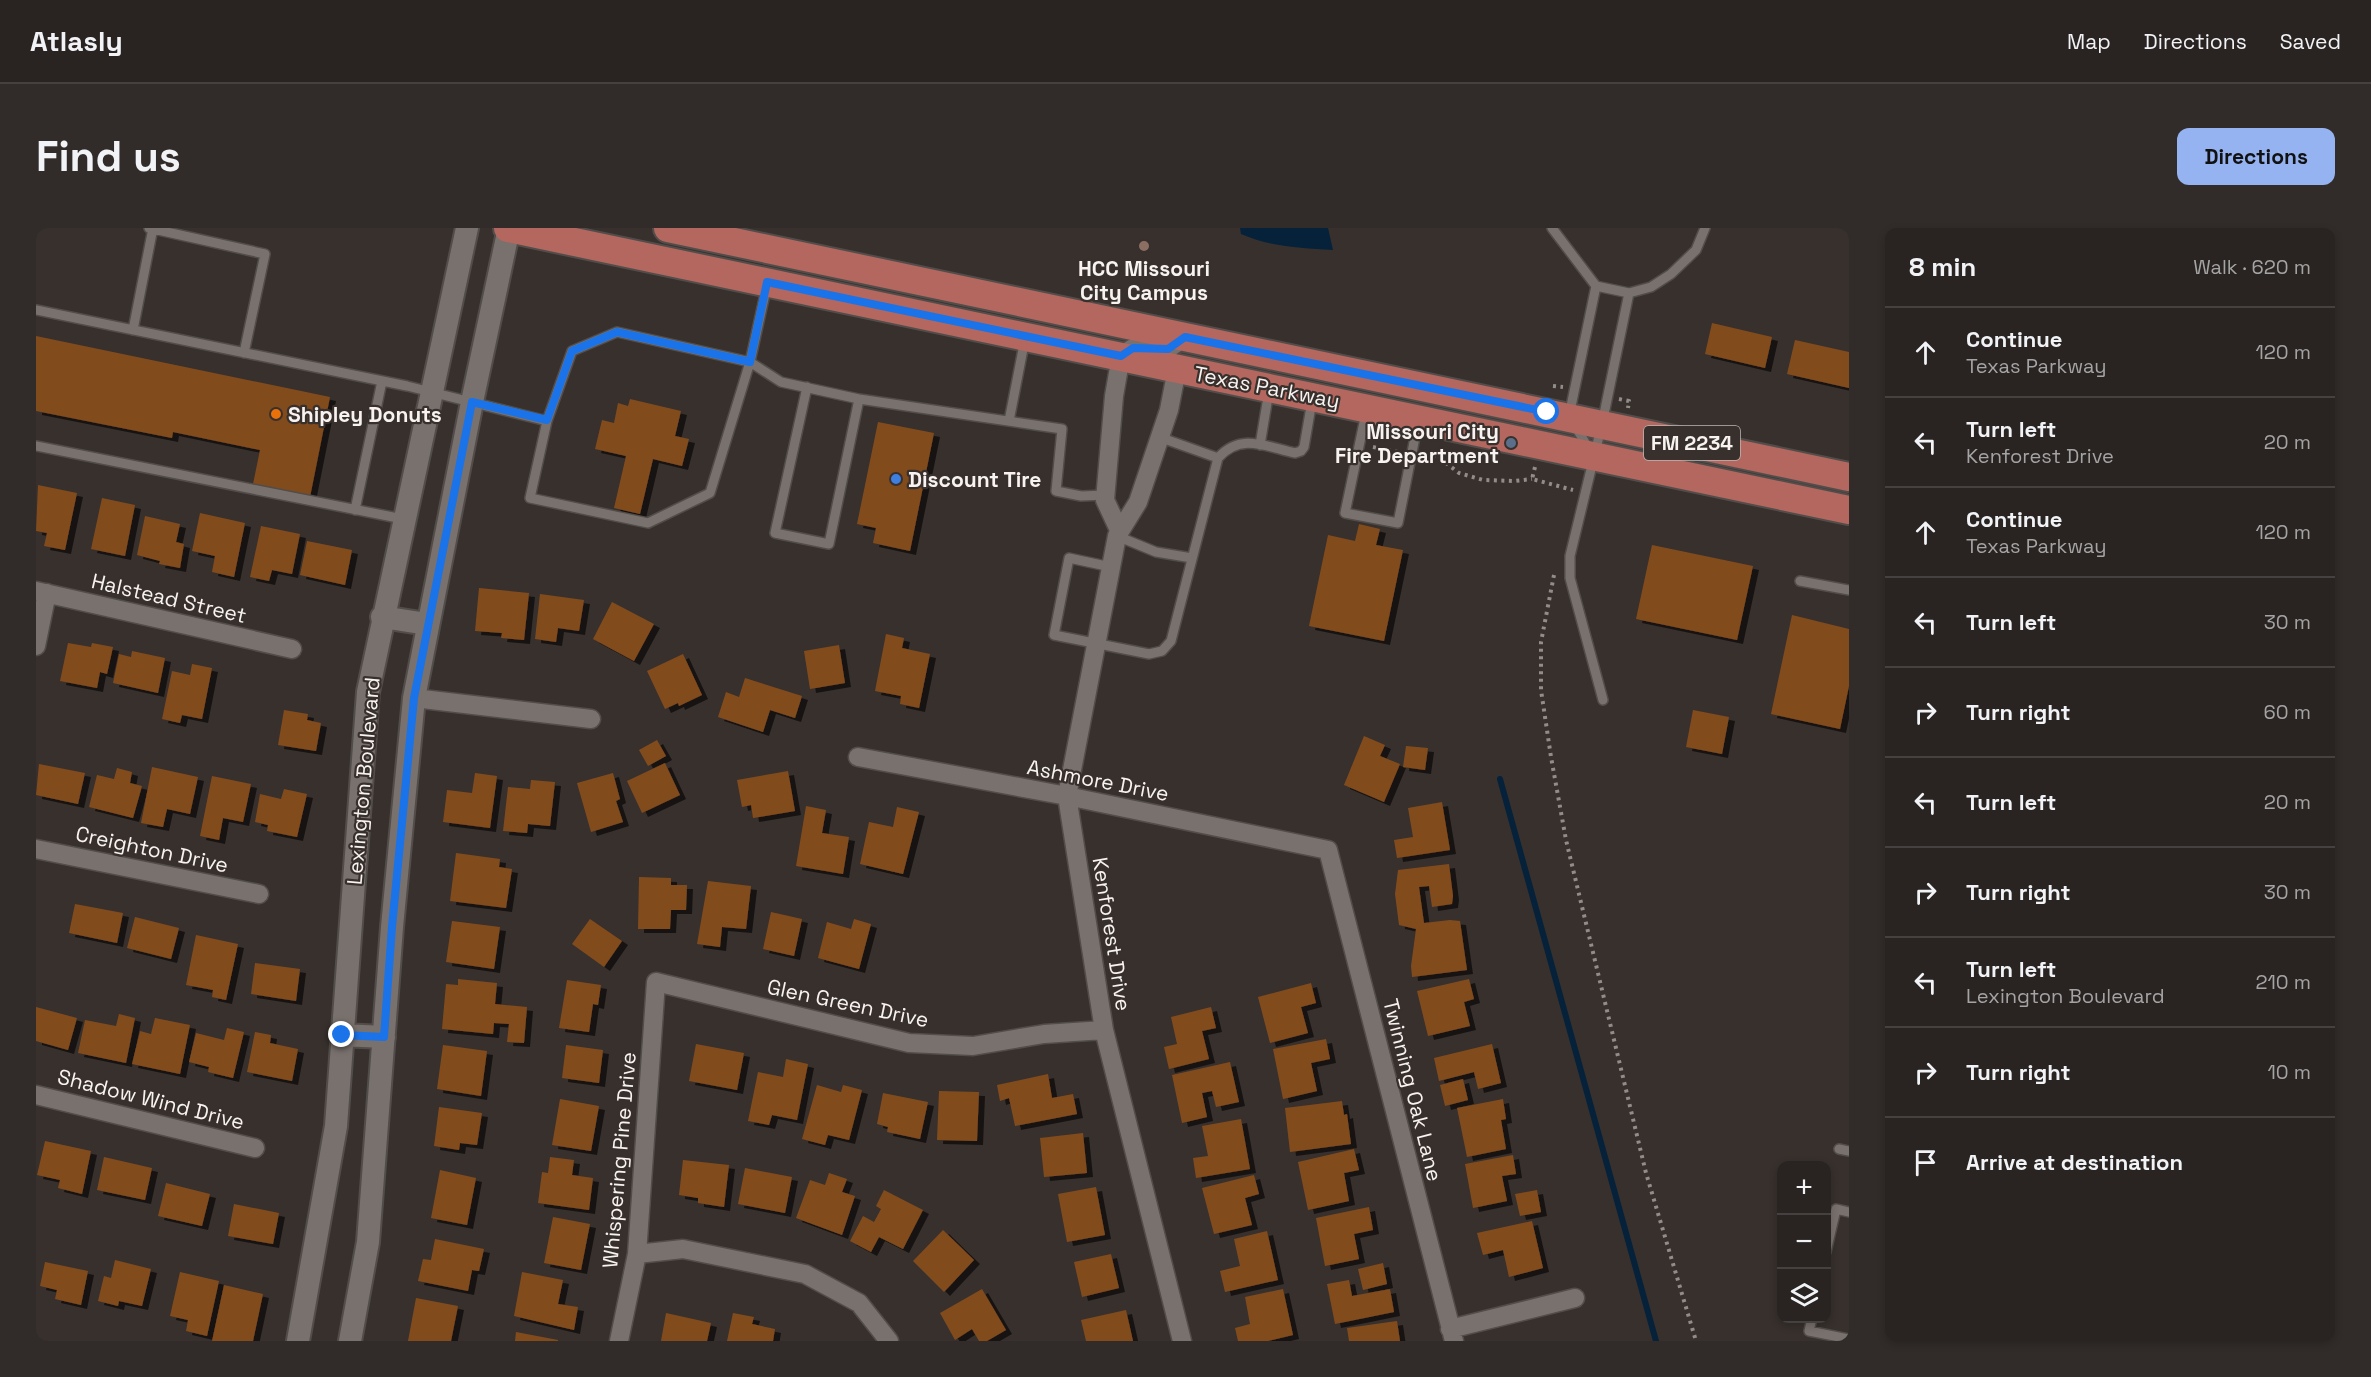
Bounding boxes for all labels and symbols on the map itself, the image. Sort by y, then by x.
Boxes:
marker: HCC Missouri City Campus [1137,239,1151,253]
place label: HCC Missouri City Campus [1078,255,1210,306]
street label: Texas Parkway [1192,360,1342,414]
route start [1533,398,1559,424]
place label: Shipley Donuts [288,401,442,428]
marker: Shipley Donuts [269,407,283,421]
place label: Missouri City Fire Department [1335,418,1499,469]
road number: FM 2234 [1644,426,1740,460]
marker: Missouri City Fire Department [1504,436,1518,450]
place label: Discount Tire [908,466,1041,493]
marker: Discount Tire [889,472,903,486]
street label: Halstead Street [89,567,249,629]
street label: Lexington Boulevard [340,676,386,886]
street label: Ashmore Drive [1025,753,1171,807]
street label: Creighton Drive [73,820,231,878]
street label: Kenforest Drive [1087,855,1137,1013]
street label: Glen Green Drive [765,973,931,1033]
street label: Twinning Oak Lane [1377,996,1449,1184]
route end [328,1021,354,1047]
street label: Whispering Pine Drive [596,1051,642,1269]
street label: Shadow Wind Drive [55,1063,247,1135]

